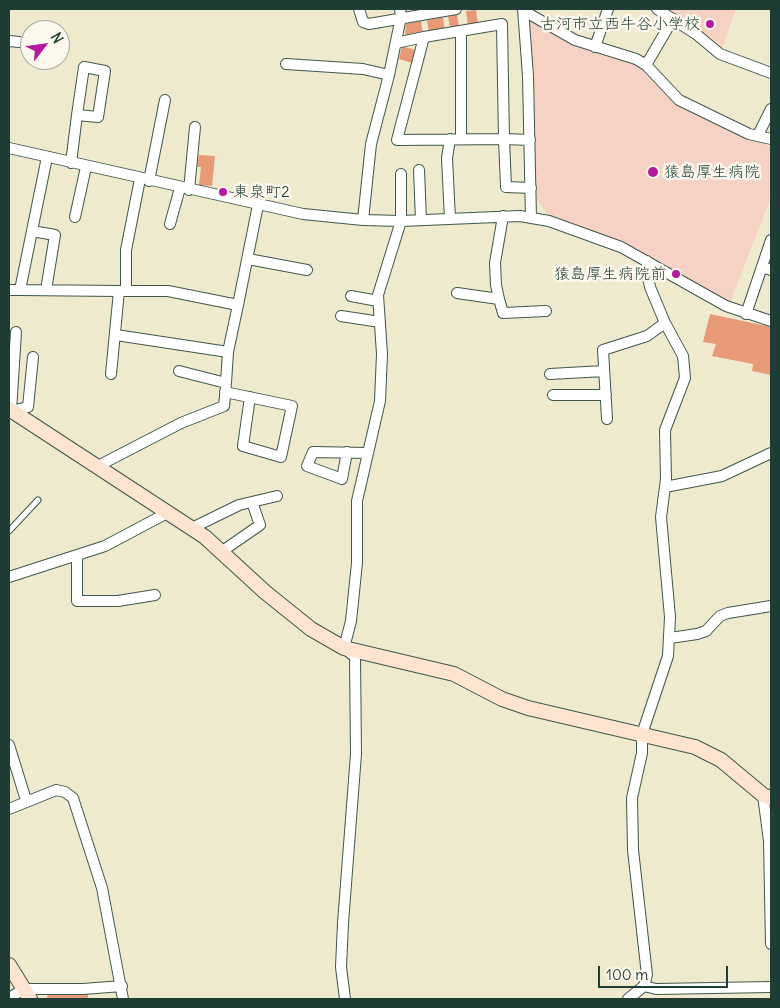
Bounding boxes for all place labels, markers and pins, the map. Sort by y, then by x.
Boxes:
place label: 古河市立西牛谷小学校 [540,14,700,34]
marker: 古河市立西牛谷小学校 [704,18,716,30]
place label: 猿島厚生病院 [664,162,760,182]
marker: 猿島厚生病院 [646,165,660,179]
place label: 東泉町2 [233,182,290,202]
marker: 東泉町2 [217,186,229,198]
place label: 猿島厚生病院前 [554,264,666,284]
marker: 猿島厚生病院前 [670,268,682,280]

